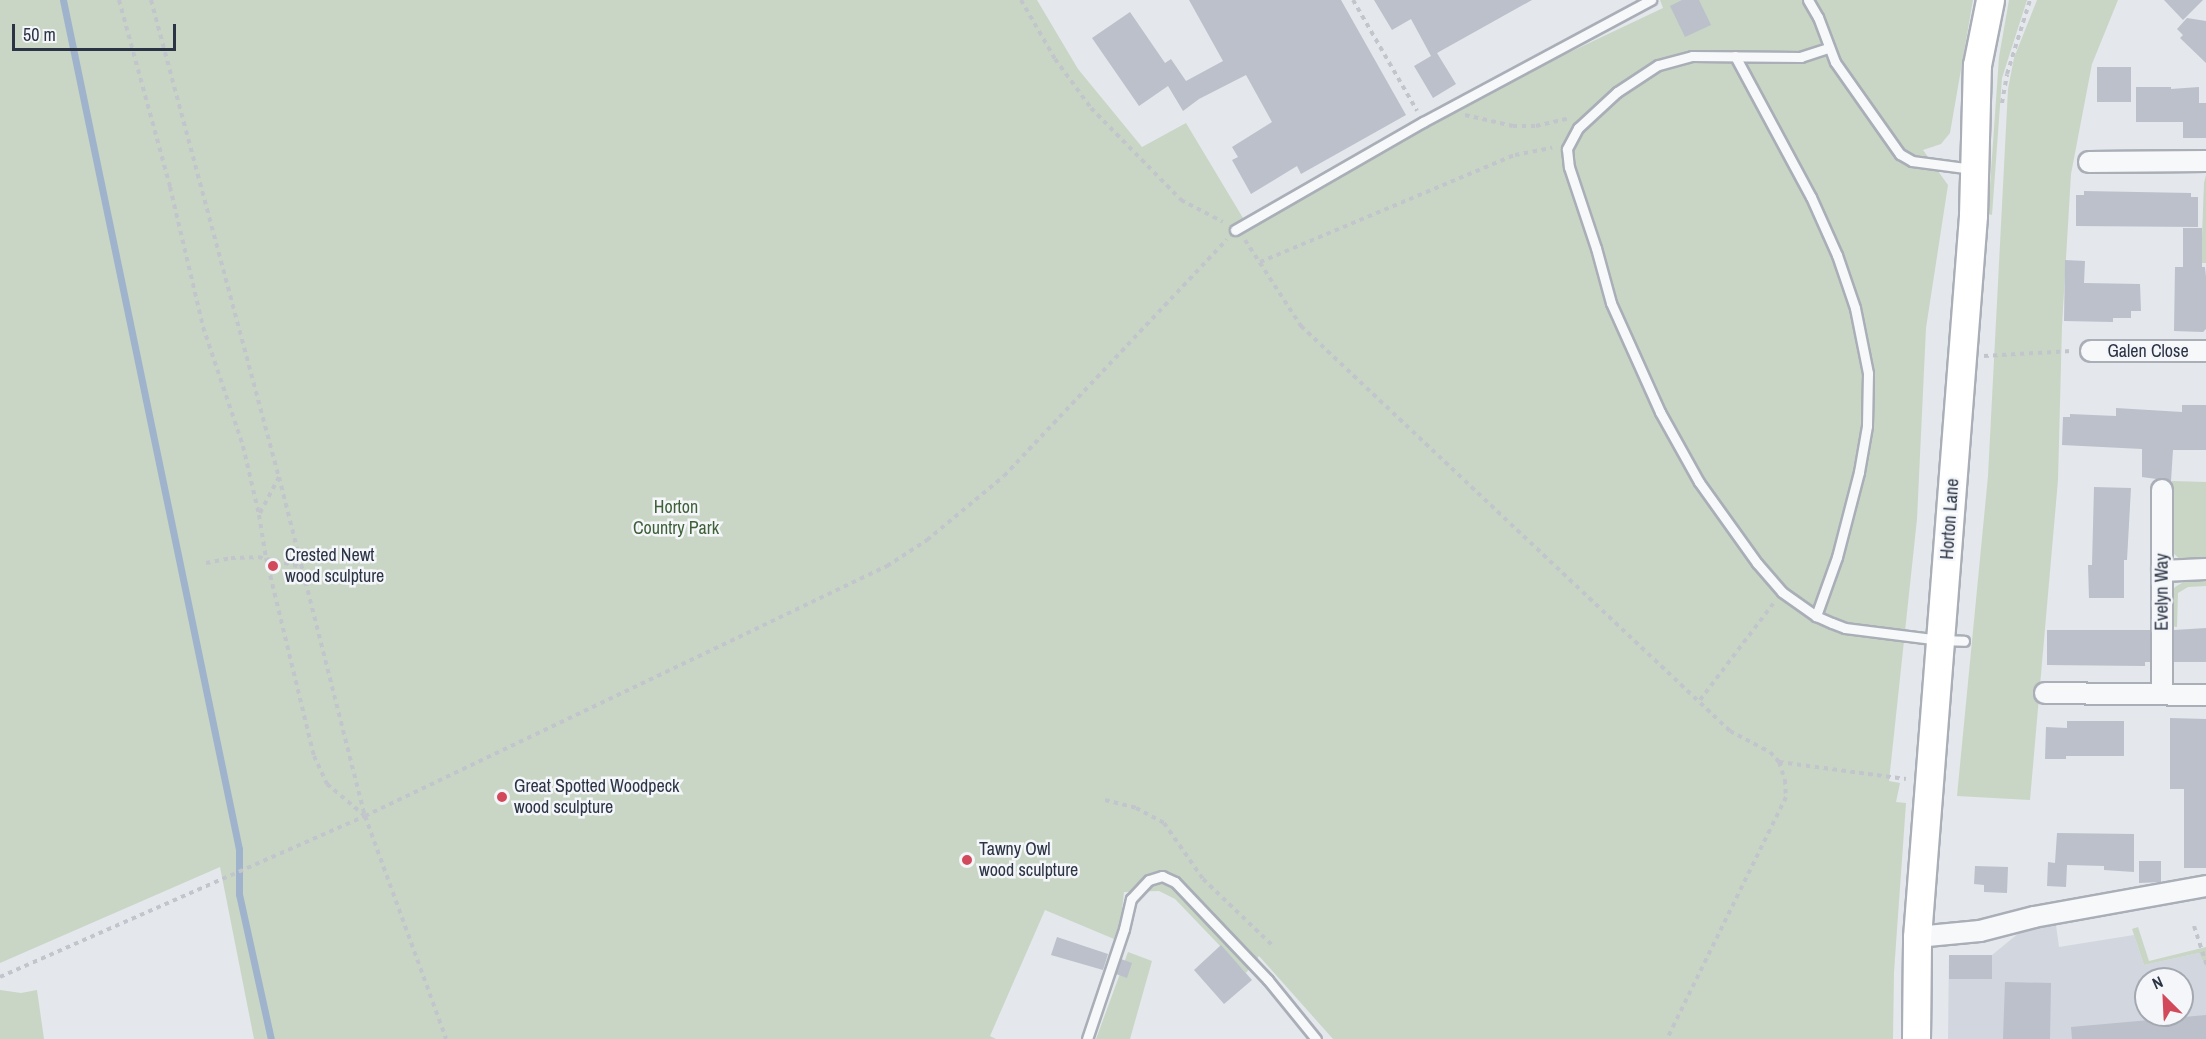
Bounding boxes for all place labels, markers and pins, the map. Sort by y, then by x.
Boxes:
place label: Crested Newt wood sculpture [285,545,384,588]
marker: Crested Newt wood sculpture [266,559,280,573]
place label: Great Spotted Woodpeck wood sculpture [514,776,679,818]
marker: Great Spotted Woodpeck wood sculpture [495,790,509,804]
place label: Tawny Owl wood sculpture [979,839,1078,882]
marker: Tawny Owl wood sculpture [960,853,974,867]

